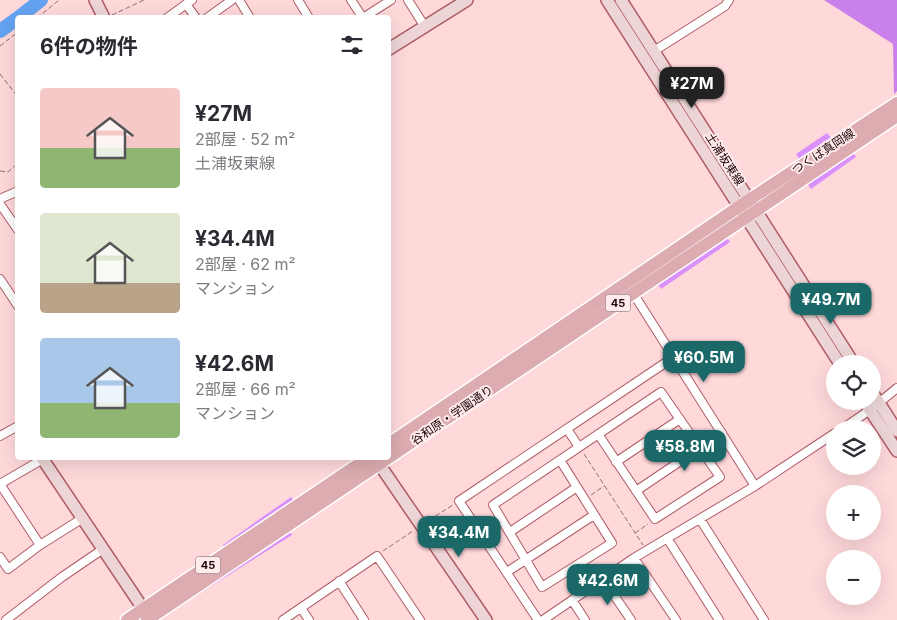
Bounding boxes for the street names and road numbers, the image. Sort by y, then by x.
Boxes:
street label: つくば真岡線 [789,125,857,177]
street label: 土浦坂東線 [702,130,748,188]
road number: 45 [606,294,630,312]
street label: 谷和原・学園通り [408,382,496,448]
road number: 45 [196,556,220,574]

